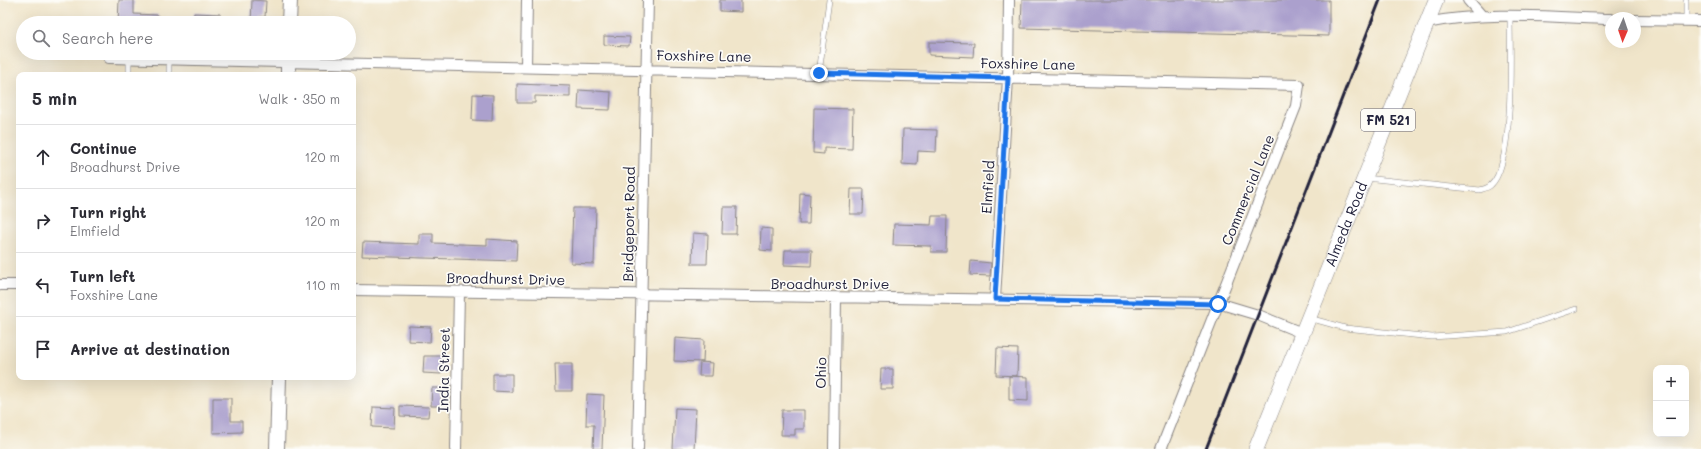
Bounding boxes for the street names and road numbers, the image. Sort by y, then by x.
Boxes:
street label: Foxshire Lane [656,45,752,66]
street label: Foxshire Lane [980,53,1076,74]
road number: FM 521 [1361,109,1415,131]
street label: Commercial Lane [1217,132,1278,248]
street label: Elmfield [977,160,998,214]
street label: Bridgeport Road [618,166,639,282]
street label: Almeda Road [1320,179,1371,270]
street label: Broadhurst Drive [447,268,565,289]
street label: Broadhurst Drive [771,274,889,293]
street label: India Street [433,327,454,413]
street label: Ohio [811,357,830,389]

